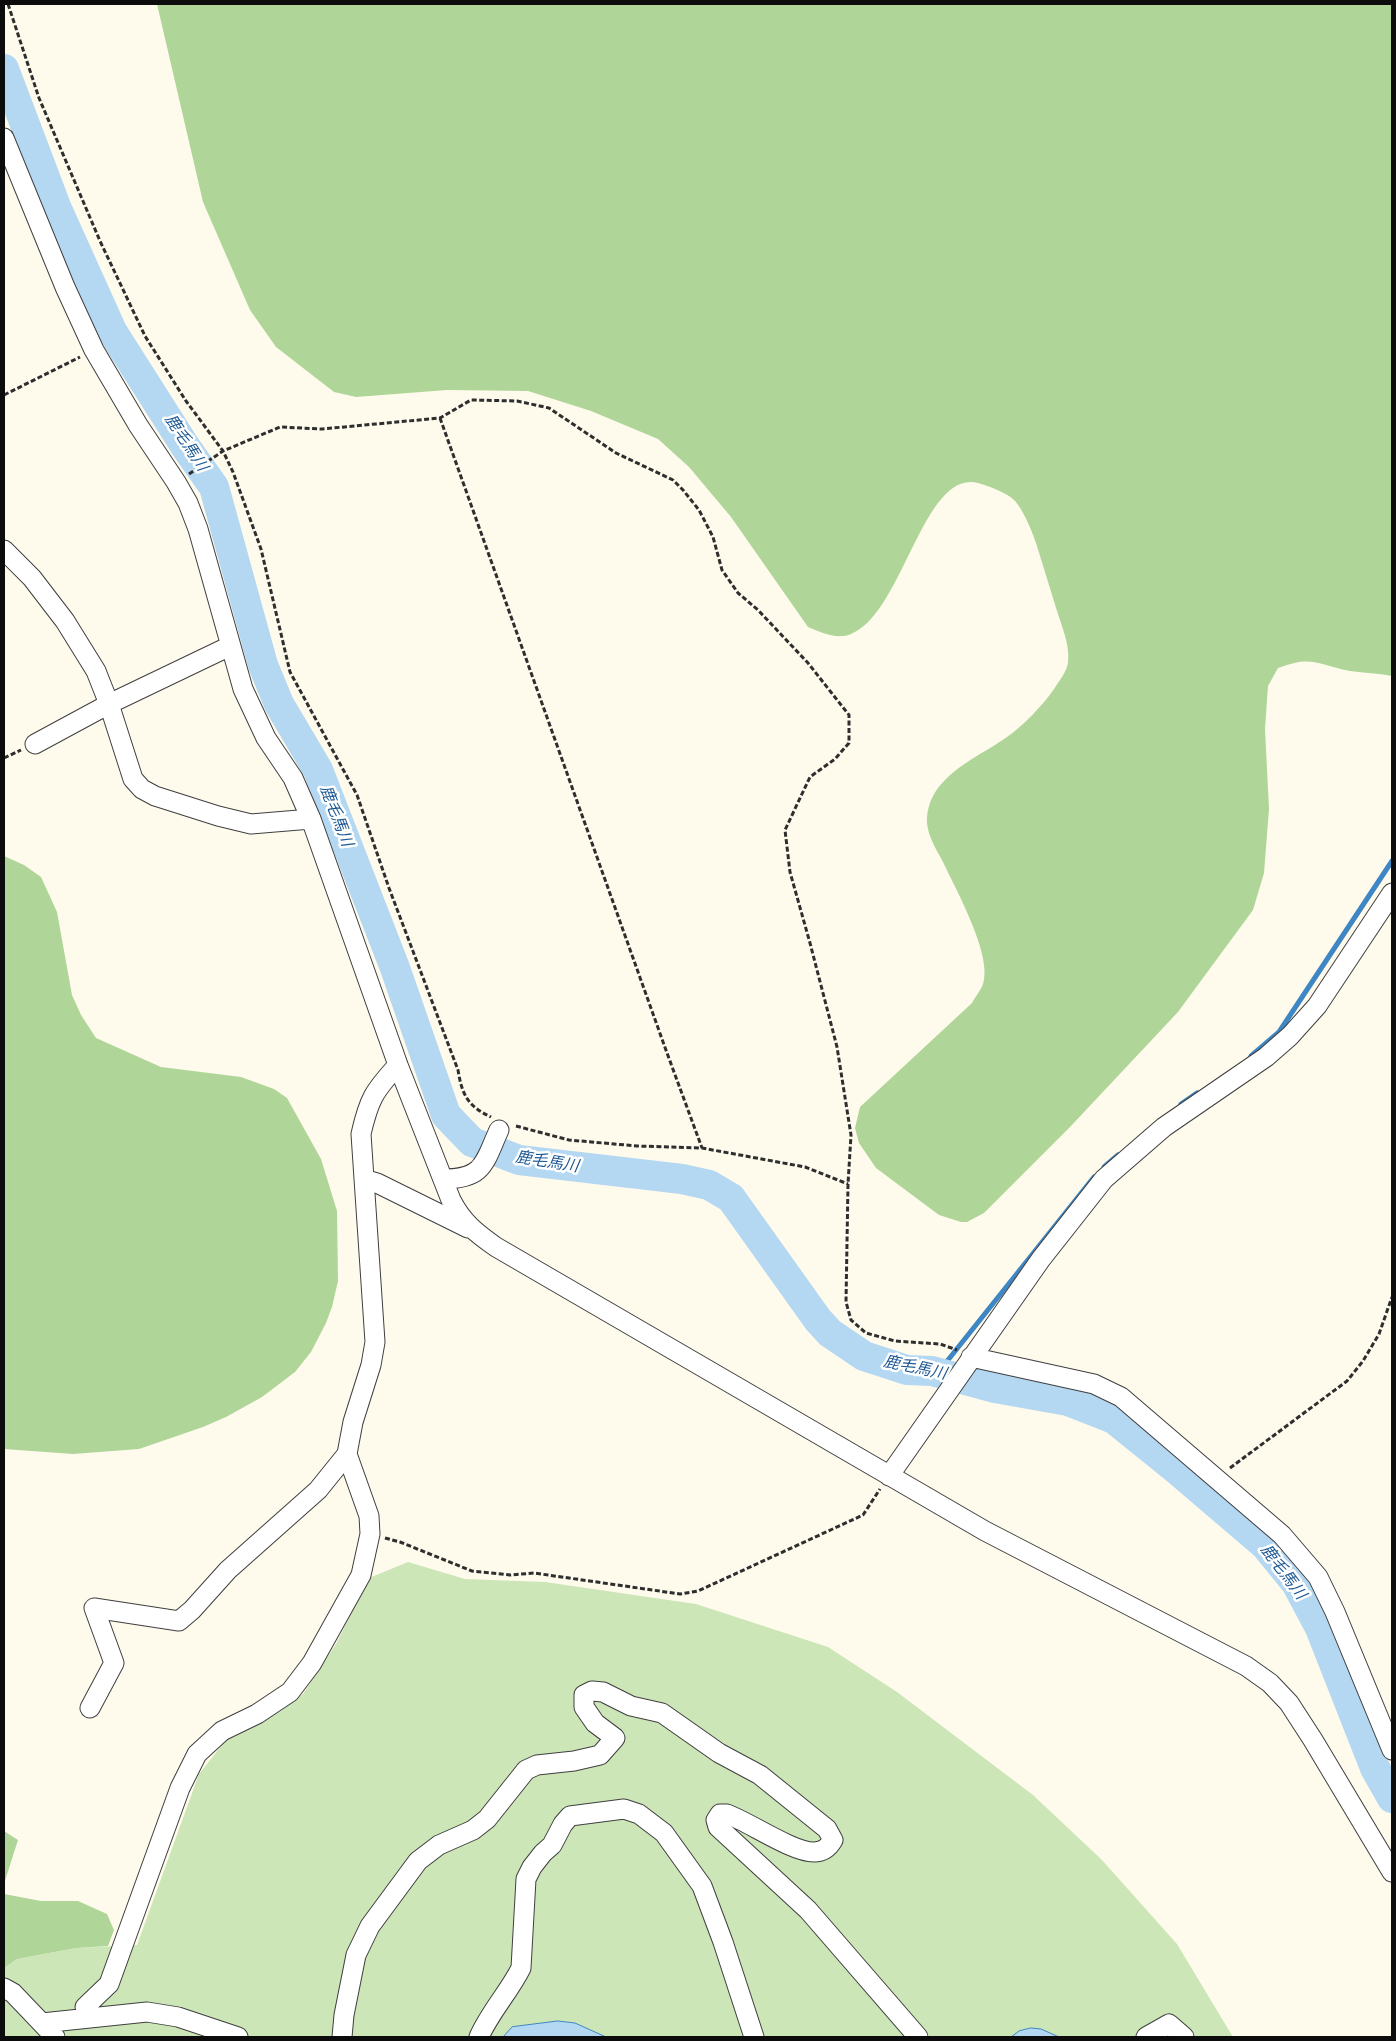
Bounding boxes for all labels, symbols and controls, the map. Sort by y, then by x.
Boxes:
water label: 鹿毛馬川 [161,411,211,475]
water label: 鹿毛馬川 [316,783,356,849]
water label: 鹿毛馬川 [514,1148,580,1176]
water label: 鹿毛馬川 [882,1352,948,1384]
water label: 鹿毛馬川 [1256,1541,1310,1603]

